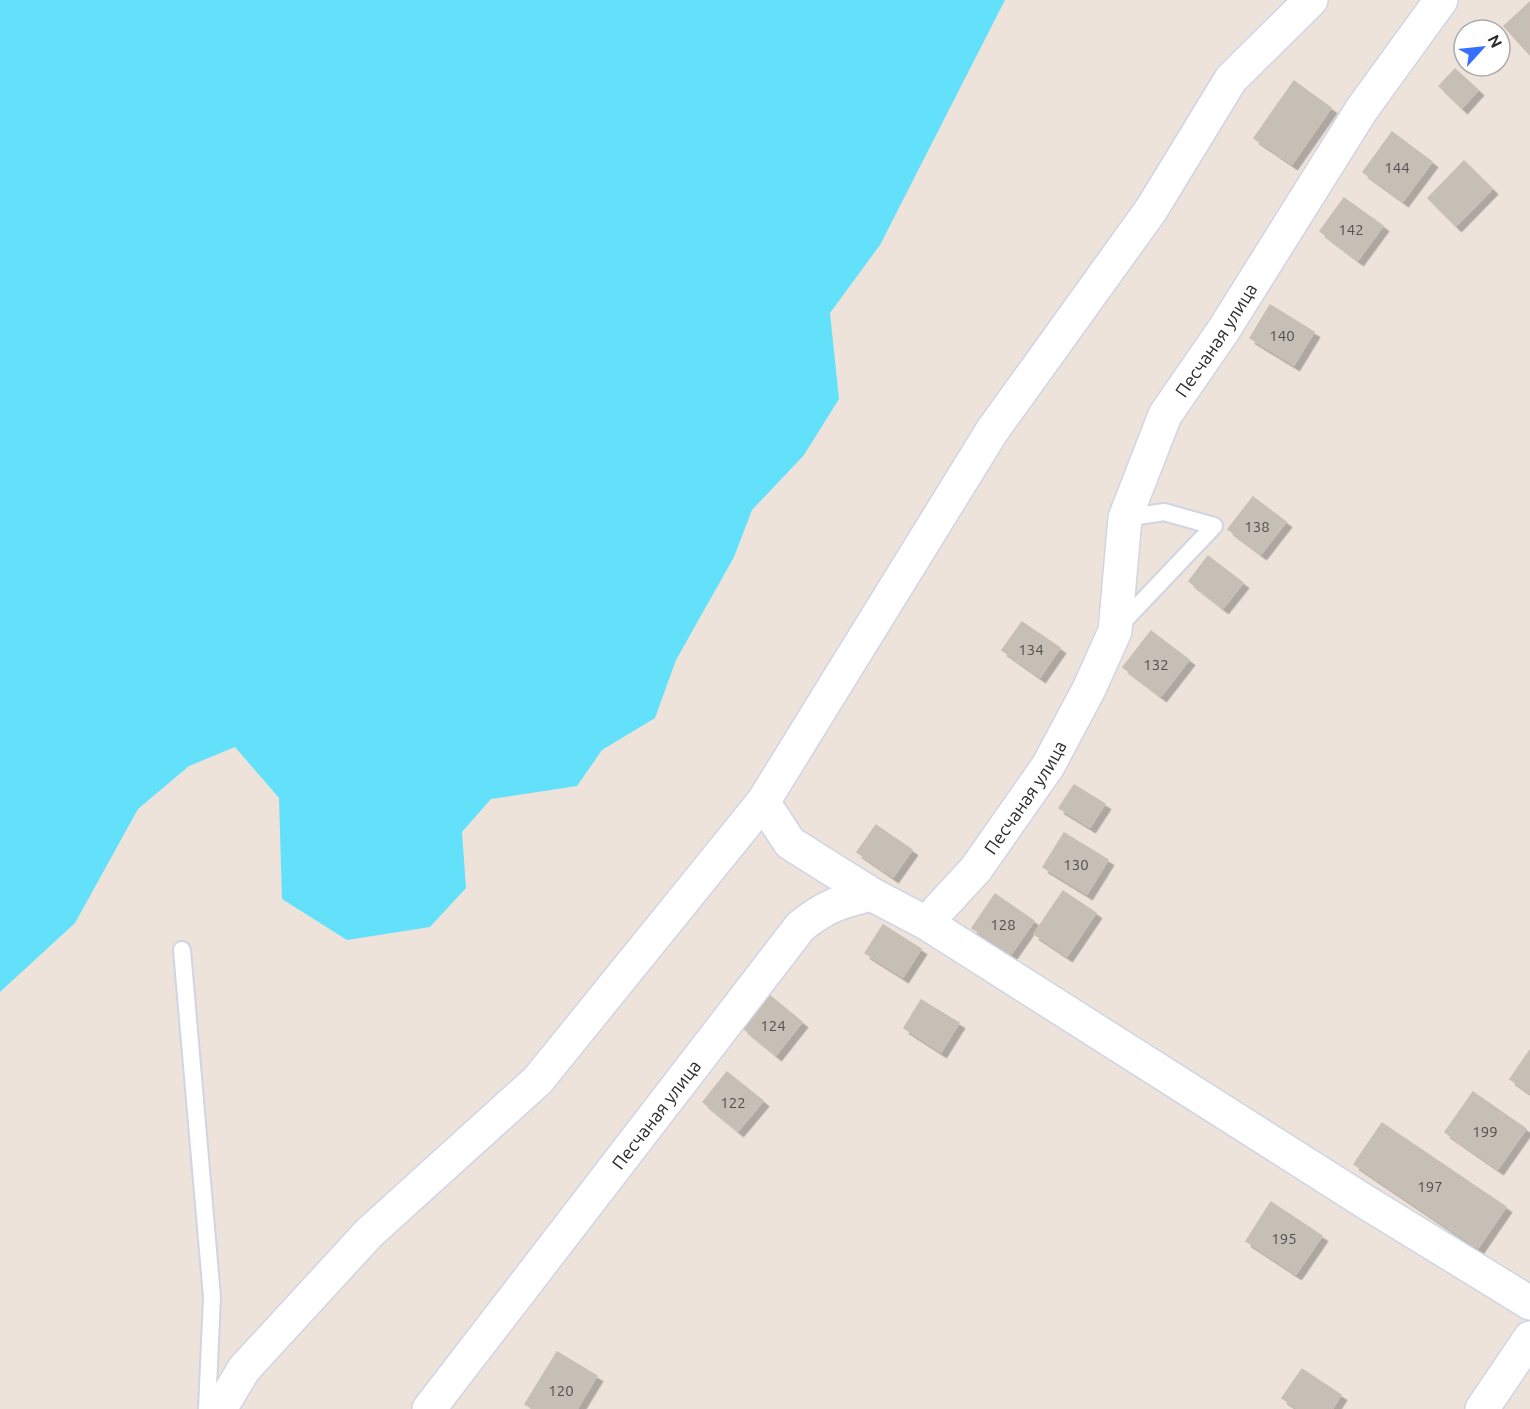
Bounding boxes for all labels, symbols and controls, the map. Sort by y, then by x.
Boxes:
north arrow [1452,18,1512,78]
text: N [1485,32,1506,51]
house number: 144 [1384,159,1410,176]
house number: 142 [1338,221,1364,238]
street label: Песчаная улица [1171,279,1261,401]
house number: 140 [1269,327,1295,344]
house number: 138 [1244,518,1270,535]
house number: 134 [1018,641,1044,658]
house number: 132 [1143,656,1169,673]
street label: Песчаная улица [980,737,1070,858]
house number: 130 [1063,856,1089,873]
house number: 128 [990,916,1016,933]
house number: 124 [760,1017,786,1034]
street label: Песчаная улица [608,1056,704,1173]
house number: 122 [720,1094,746,1111]
house number: 199 [1472,1123,1498,1140]
house number: 197 [1417,1178,1443,1195]
house number: 195 [1271,1230,1297,1247]
house number: 120 [548,1382,574,1399]

